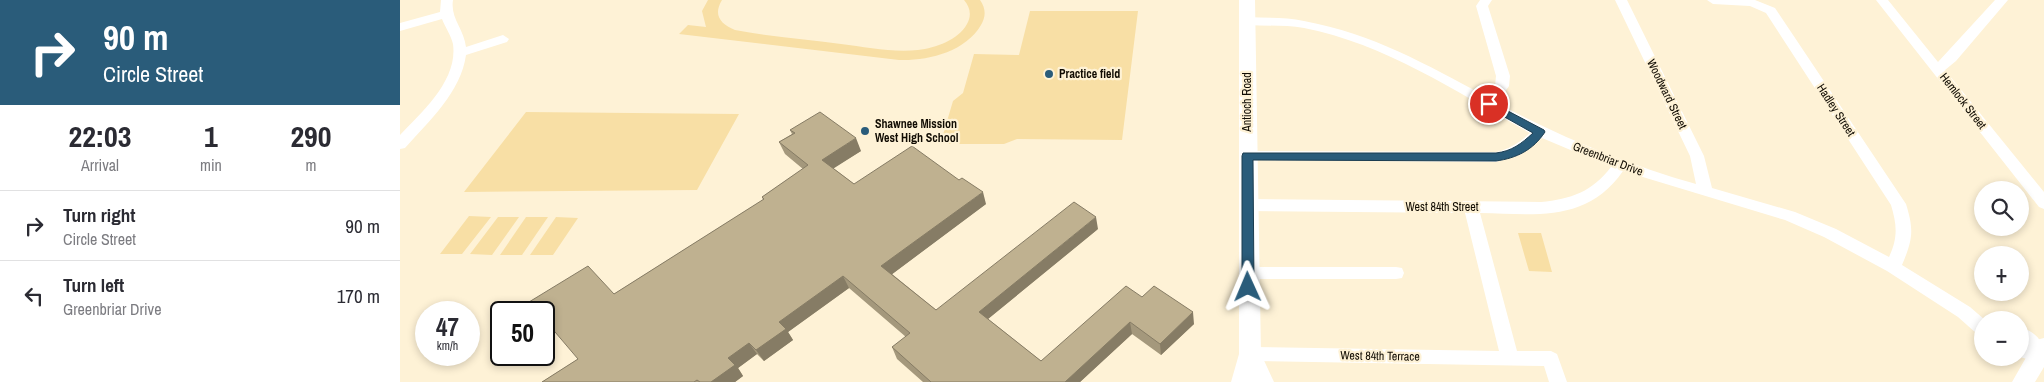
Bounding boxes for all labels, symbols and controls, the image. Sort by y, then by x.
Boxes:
text: 90 m [103,14,168,61]
icon: right [20,20,85,85]
street label: Woodward Street [1643,56,1691,132]
text: Circle Street [103,59,203,89]
place label: Practice field [1059,66,1120,82]
marker: Practice field [1043,68,1055,80]
street label: Hemlock Street [1936,70,1990,133]
street label: Antioch Road [1239,72,1255,133]
street label: Hadley Street [1813,81,1859,140]
pin [1468,83,1510,125]
icon: arrive [1475,90,1503,118]
text: 22:03 [69,116,131,156]
text: 1 [204,116,218,156]
text: 290 [290,116,331,156]
place label: Shawnee Mission West High School [875,116,959,146]
marker: Shawnee Mission West High School [859,125,871,137]
street label: Greenbriar Drive [1571,138,1645,180]
text: Arrival [81,154,119,176]
text: min [200,154,222,176]
text: m [305,154,316,176]
map controls [1974,181,2029,366]
button: search [1974,181,2029,236]
street label: West 84th Street [1405,199,1479,215]
text: Turn right [63,202,135,228]
icon: right [20,212,48,240]
text: 90 m [345,213,380,239]
text: Circle Street [63,228,136,250]
button: + [1974,246,2029,301]
position arrow [1221,260,1273,312]
text: Turn left [63,272,124,298]
icon: left [20,282,48,310]
text: 170 m [337,283,380,309]
text: Greenbriar Drive [63,298,161,320]
speed limit sign: 50 [490,301,555,366]
text: 47 [436,310,459,344]
button: − [1974,311,2029,366]
text: km/h [437,338,458,354]
street label: West 84th Terrace [1340,347,1420,365]

